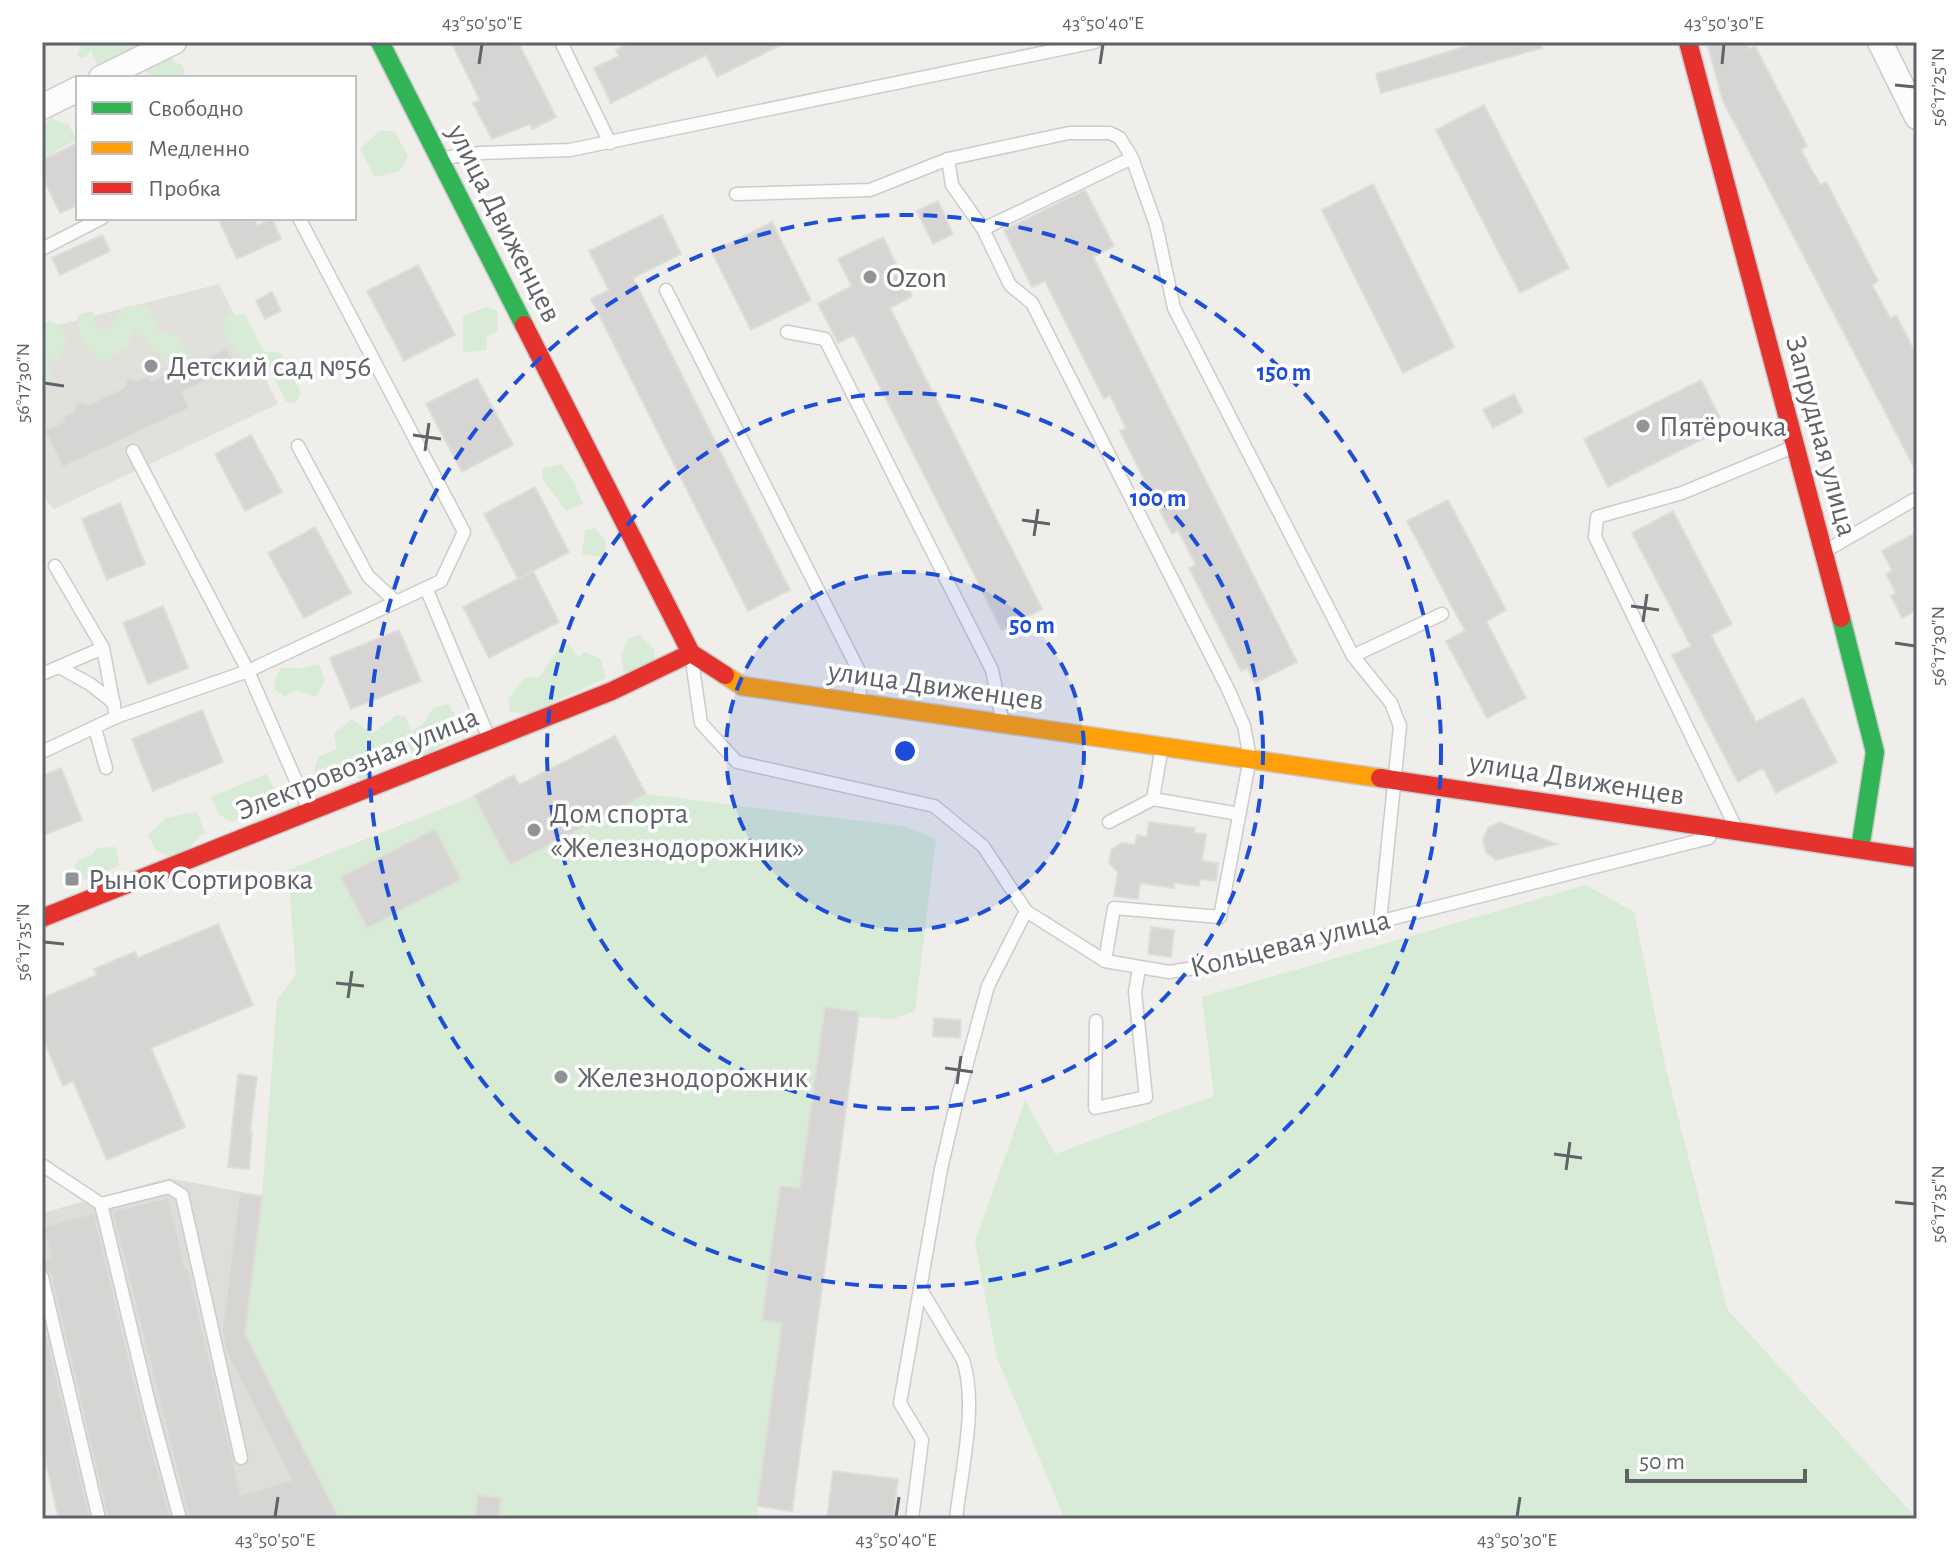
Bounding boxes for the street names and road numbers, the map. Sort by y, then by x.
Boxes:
street label: улица Движенцев [441,119,567,327]
street label: Запрудная улица [1780,333,1862,540]
street label: улица Движенцев [825,656,1046,716]
street label: Электровозная улица [232,702,483,826]
street label: улица Движенцев [1466,747,1687,811]
street label: Кольцевая улица [1187,905,1393,983]

